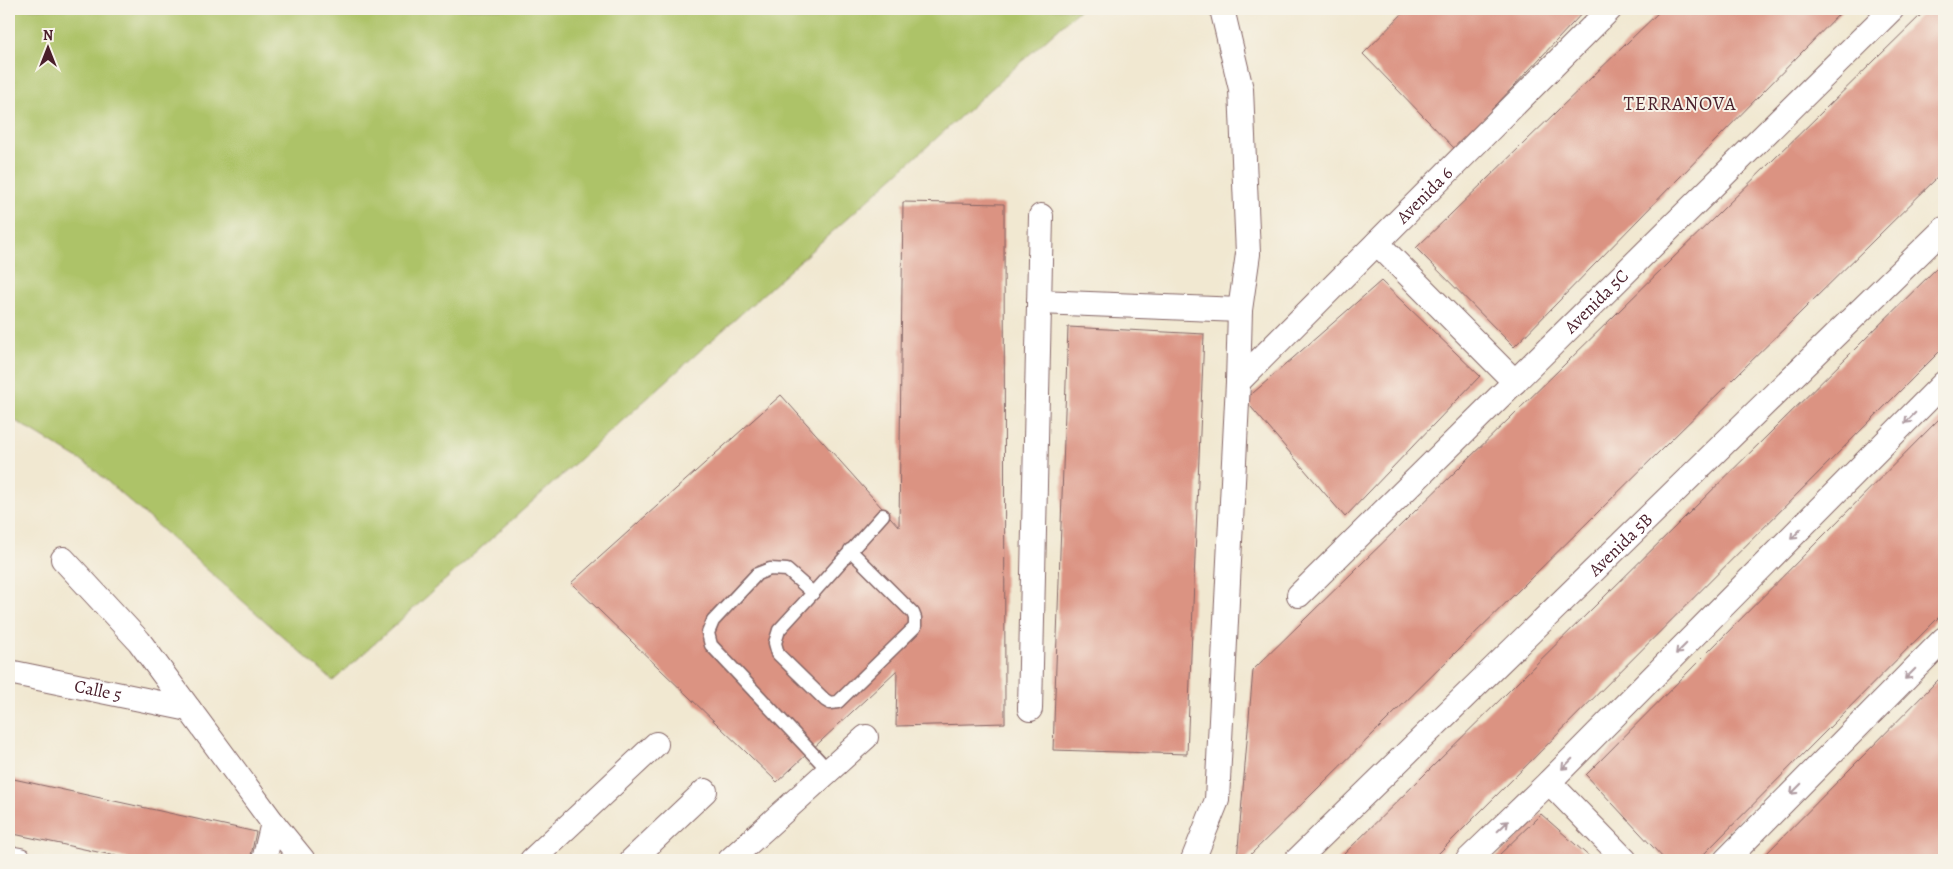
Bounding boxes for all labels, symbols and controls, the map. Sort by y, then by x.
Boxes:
north arrow [22,22,72,72]
text: N [43,26,53,45]
district label: TERRANOVA [1623,91,1737,117]
street label: Avenida 6 [1390,162,1458,229]
street label: Avenida 5C [1558,264,1634,339]
one-way arrow [1904,412,1916,424]
street label: Avenida 5B [1582,508,1658,582]
one-way arrow [1790,527,1802,539]
one-way arrow [1675,643,1687,655]
one-way arrow [1904,667,1916,680]
street label: Calle 5 [72,674,124,707]
one-way arrow [1561,758,1573,771]
one-way arrow [1790,783,1802,795]
one-way arrow [1497,820,1510,832]

